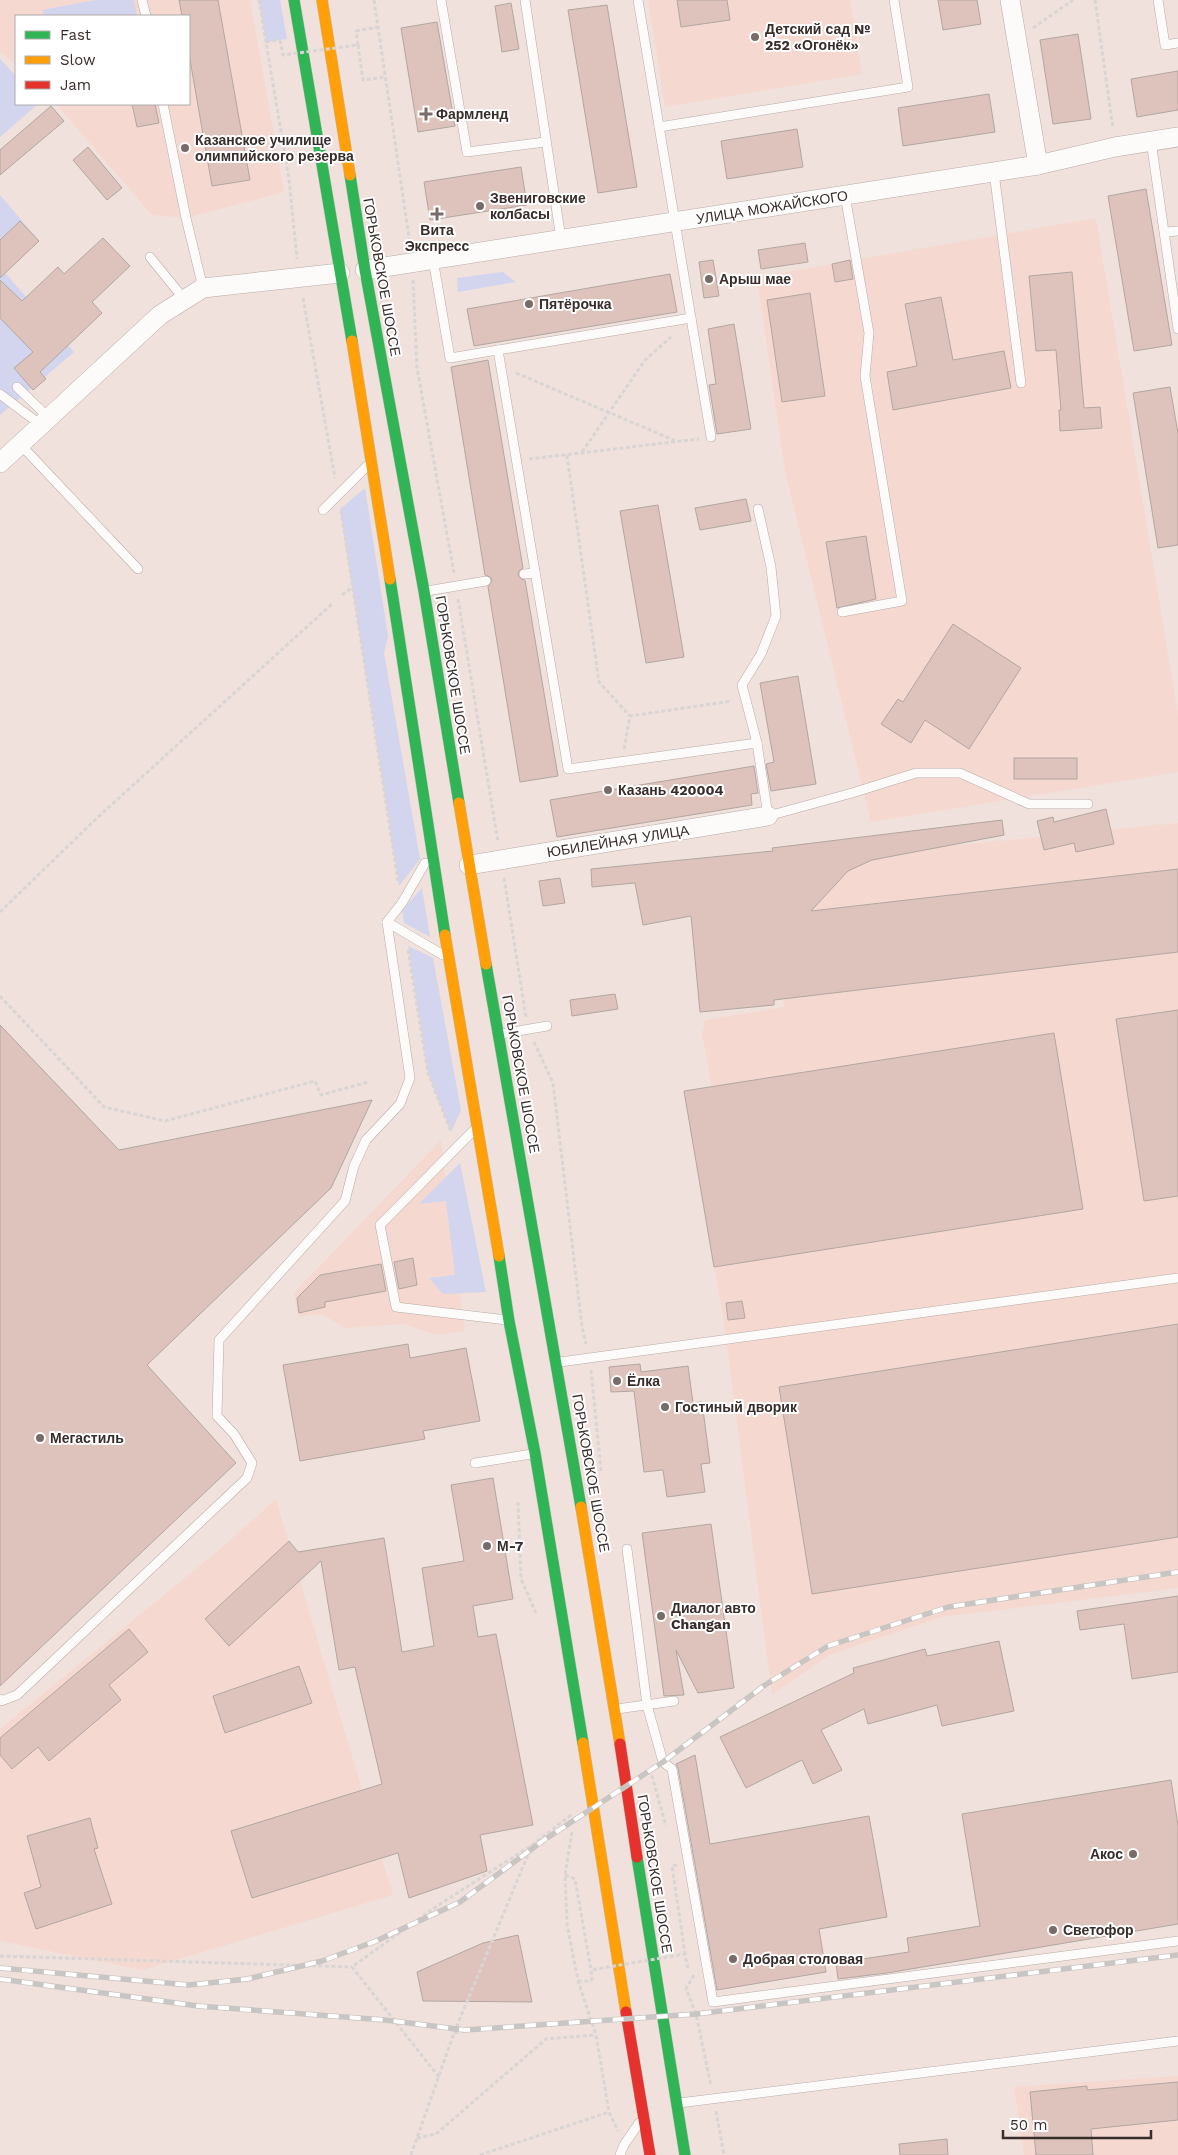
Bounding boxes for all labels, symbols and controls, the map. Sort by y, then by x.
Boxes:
legend [15,15,190,105]
place label: Детский сад № 252 «Огонёк» [765,21,870,53]
text: Fast [60,26,92,44]
marker: Детский сад № 252 «Огонёк» [749,31,761,43]
text: Slow [60,51,96,69]
text: Jam [60,76,91,94]
place label: Фармленд [436,106,508,122]
marker: Фармленд [420,108,432,120]
place label: Казанское училище олимпийского резерва [195,132,354,164]
marker: Казанское училище олимпийского резерва [179,142,191,154]
street label: УЛИЦА МОЖАЙСКОГО [695,186,849,227]
place label: Звениговские колбасы [490,190,586,222]
street label: ГОРЬКОВСКОЕ ШОССЕ [360,197,404,357]
marker: Звениговские колбасы [474,200,486,212]
marker: Вита Экспресс [431,208,443,220]
place label: Вита Экспресс [405,222,470,254]
place label: Арыш мае [719,271,791,287]
marker: Арыш мае [703,273,715,285]
place label: Пятёрочка [539,296,612,312]
marker: Пятёрочка [523,298,535,310]
street label: ГОРЬКОВСКОЕ ШОССЕ [433,595,473,755]
place label: Казань 420004 [618,782,724,798]
marker: Казань 420004 [602,784,614,796]
street label: ЮБИЛЕЙНАЯ УЛИЦА [546,821,691,860]
street label: ГОРЬКОВСКОЕ ШОССЕ [499,994,543,1154]
place label: Ёлка [627,1373,660,1389]
marker: Ёлка [611,1375,623,1387]
street label: ГОРЬКОВСКОЕ ШОССЕ [569,1393,613,1553]
place label: Гостиный дворик [675,1399,798,1415]
marker: Гостиный дворик [659,1401,671,1413]
place label: Мегастиль [50,1430,124,1446]
marker: Мегастиль [34,1432,46,1444]
place label: М-7 [497,1538,524,1554]
marker: М-7 [481,1540,493,1552]
place label: Диалог авто Changan [671,1600,756,1632]
marker: Диалог авто Changan [655,1610,667,1622]
street label: ГОРЬКОВСКОЕ ШОССЕ [635,1794,675,1954]
place label: Акос [1090,1846,1123,1862]
marker: Акос [1127,1848,1139,1860]
place label: Светофор [1063,1922,1134,1938]
marker: Светофор [1047,1924,1059,1936]
place label: Добрая столовая [743,1951,863,1967]
marker: Добрая столовая [727,1953,739,1965]
scale bar [1003,2108,1150,2140]
text: 50 m [1010,2116,1047,2134]

